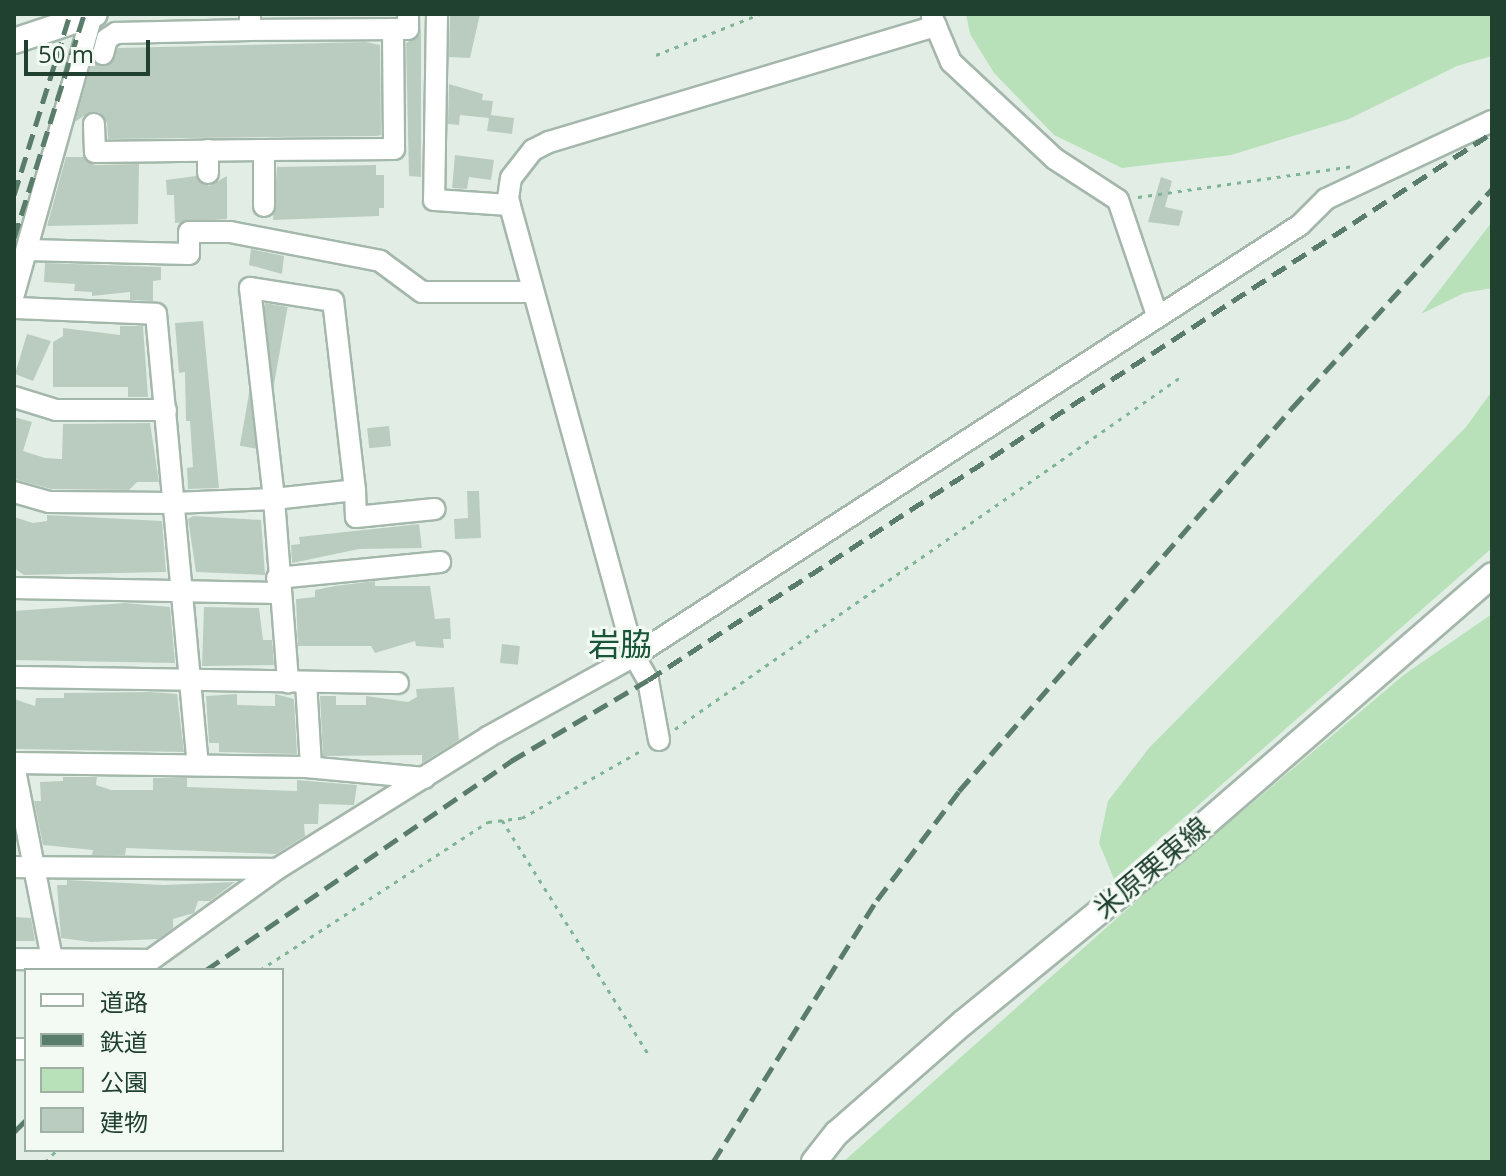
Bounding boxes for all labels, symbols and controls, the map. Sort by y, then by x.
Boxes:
scale bar [28,24,154,74]
text: 50 m [38,37,94,70]
district label: 岩脇 [588,625,652,663]
street label: 米原栗東線 [1087,809,1215,925]
legend [24,968,284,1152]
text: 道路 [100,985,148,1018]
text: 鉄道 [100,1025,148,1058]
text: 公園 [100,1065,148,1098]
text: 建物 [100,1105,148,1138]

